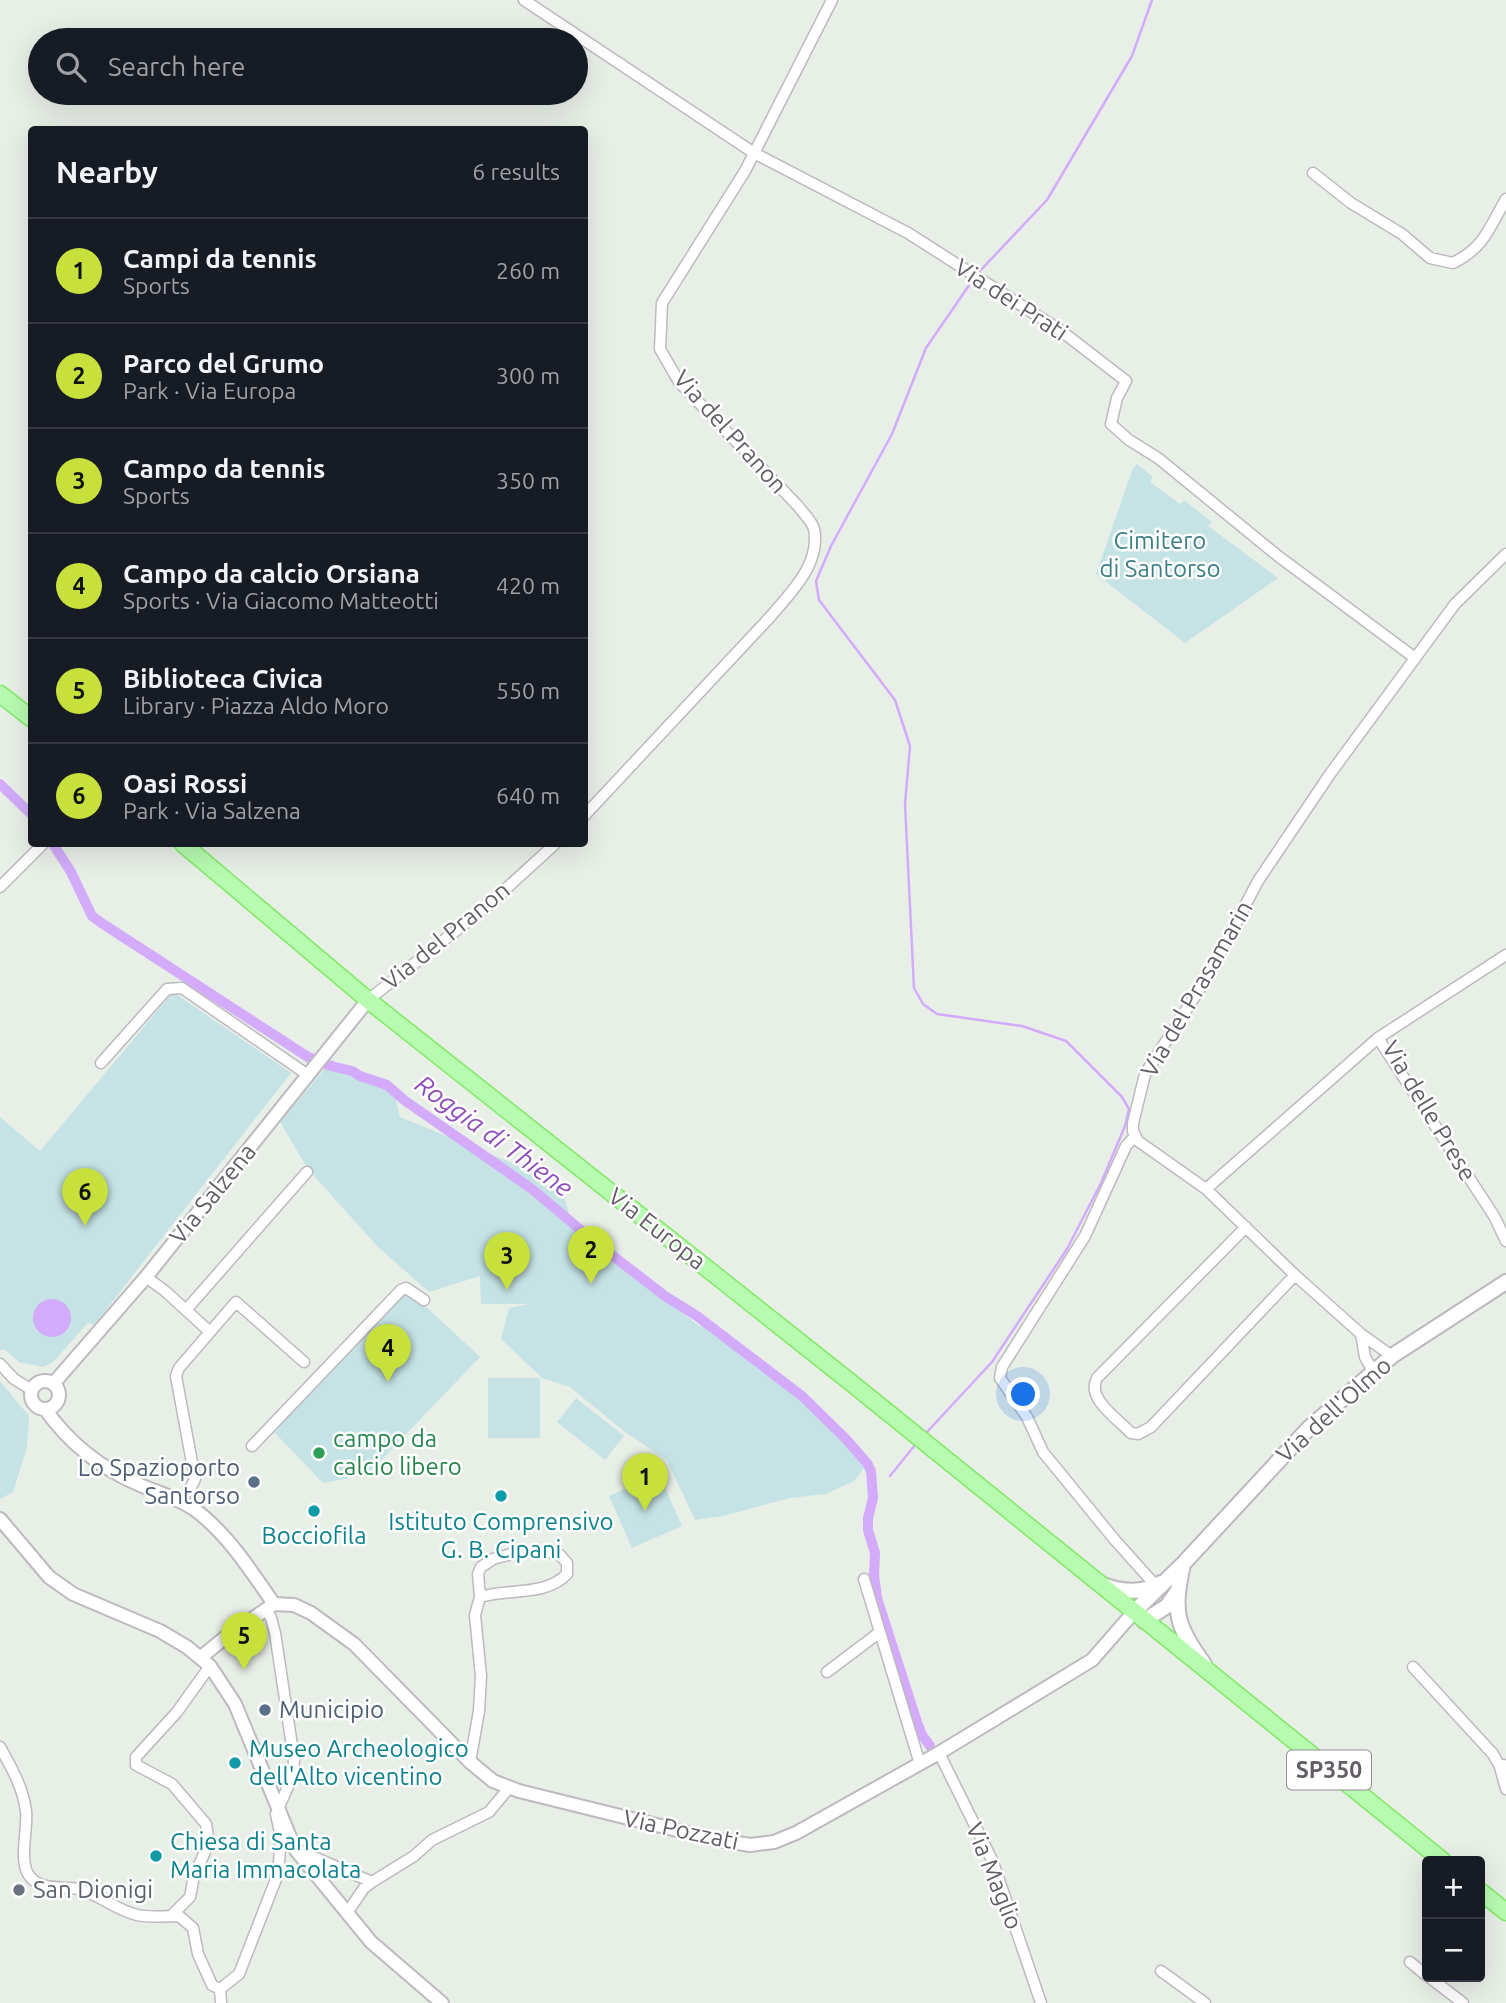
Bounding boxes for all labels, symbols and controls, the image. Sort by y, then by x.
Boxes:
search box [28,28,588,105]
icon: search [52,48,90,86]
text: Search here [108,52,245,81]
text: Nearby [56,155,158,189]
text: 6 results [472,159,560,184]
text: Campi da tennis [123,244,317,273]
street label: Via dei Prati [950,253,1073,346]
text: 1 [73,258,85,283]
text: 260 m [496,258,560,283]
text: Sports [123,273,190,298]
text: Parco del Grumo [123,349,324,378]
text: 2 [73,363,85,388]
text: 300 m [496,363,560,388]
street label: Via del Pranon [668,365,793,499]
text: Park · Via Europa [123,378,296,403]
text: Campo da tennis [123,454,325,483]
text: 3 [73,468,85,493]
text: 350 m [496,468,560,493]
text: Sports [123,483,190,508]
park label: Cimitero di Santorso [1100,527,1220,582]
text: Campo da calcio Orsiana [123,559,420,588]
text: 4 [73,573,85,598]
text: 420 m [496,573,560,598]
text: Sports · Via Giacomo Matteotti [123,588,439,613]
text: Biblioteca Civica [123,664,323,693]
text: 5 [73,678,85,703]
text: 550 m [496,678,560,703]
text: Library · Piazza Aldo Moro [123,693,389,718]
text: Oasi Rossi [123,769,247,798]
text: 6 [73,783,85,808]
text: 640 m [496,783,560,808]
text: Park · Via Salzena [123,798,301,823]
street label: Via del Pranon [377,876,515,995]
street label: Via del Prasamarin [1135,896,1258,1082]
street label: Via delle Prese [1377,1036,1482,1186]
water label: Roggia di Thiene [410,1069,579,1202]
street label: Via Salzena [164,1138,261,1249]
pin: 6 [62,1168,108,1226]
street label: Via Europa [603,1182,711,1275]
pin: 2 [568,1226,614,1284]
pin: 3 [484,1232,530,1290]
pin: 4 [365,1324,411,1382]
street label: Via dell'Olmo [1271,1351,1396,1468]
your location [1006,1377,1040,1411]
place label: campo da calcio libero [333,1425,462,1480]
marker: campo da calcio libero [311,1445,327,1461]
pin: 1 [622,1453,668,1511]
place label: Lo Spazioporto Santorso [78,1454,240,1509]
marker: Lo Spazioporto Santorso [246,1474,262,1490]
marker: Istituto Comprensivo G. B. Cipani [493,1488,509,1504]
marker: Bocciofila [306,1503,322,1519]
place label: Istituto Comprensivo G. B. Cipani [388,1508,614,1563]
place label: Bocciofila [261,1522,367,1549]
pin: 5 [221,1612,267,1670]
place label: Municipio [279,1696,384,1723]
marker: Municipio [257,1702,273,1718]
place label: Museo Archeologico dell'Alto vicentino [249,1735,469,1790]
road number: SP350 [1287,1750,1371,1790]
marker: Museo Archeologico dell'Alto vicentino [227,1755,243,1771]
street label: Via Pozzati [621,1804,741,1855]
street label: Via Maglio [961,1818,1028,1933]
place label: Chiesa di Santa Maria Immacolata [170,1828,361,1883]
marker: Chiesa di Santa Maria Immacolata [148,1848,164,1864]
map controls [1422,1856,1485,1982]
button: + [1422,1856,1485,1919]
place label: San Dionigi [33,1876,153,1903]
marker: San Dionigi [11,1882,27,1898]
button: − [1422,1919,1485,1982]

